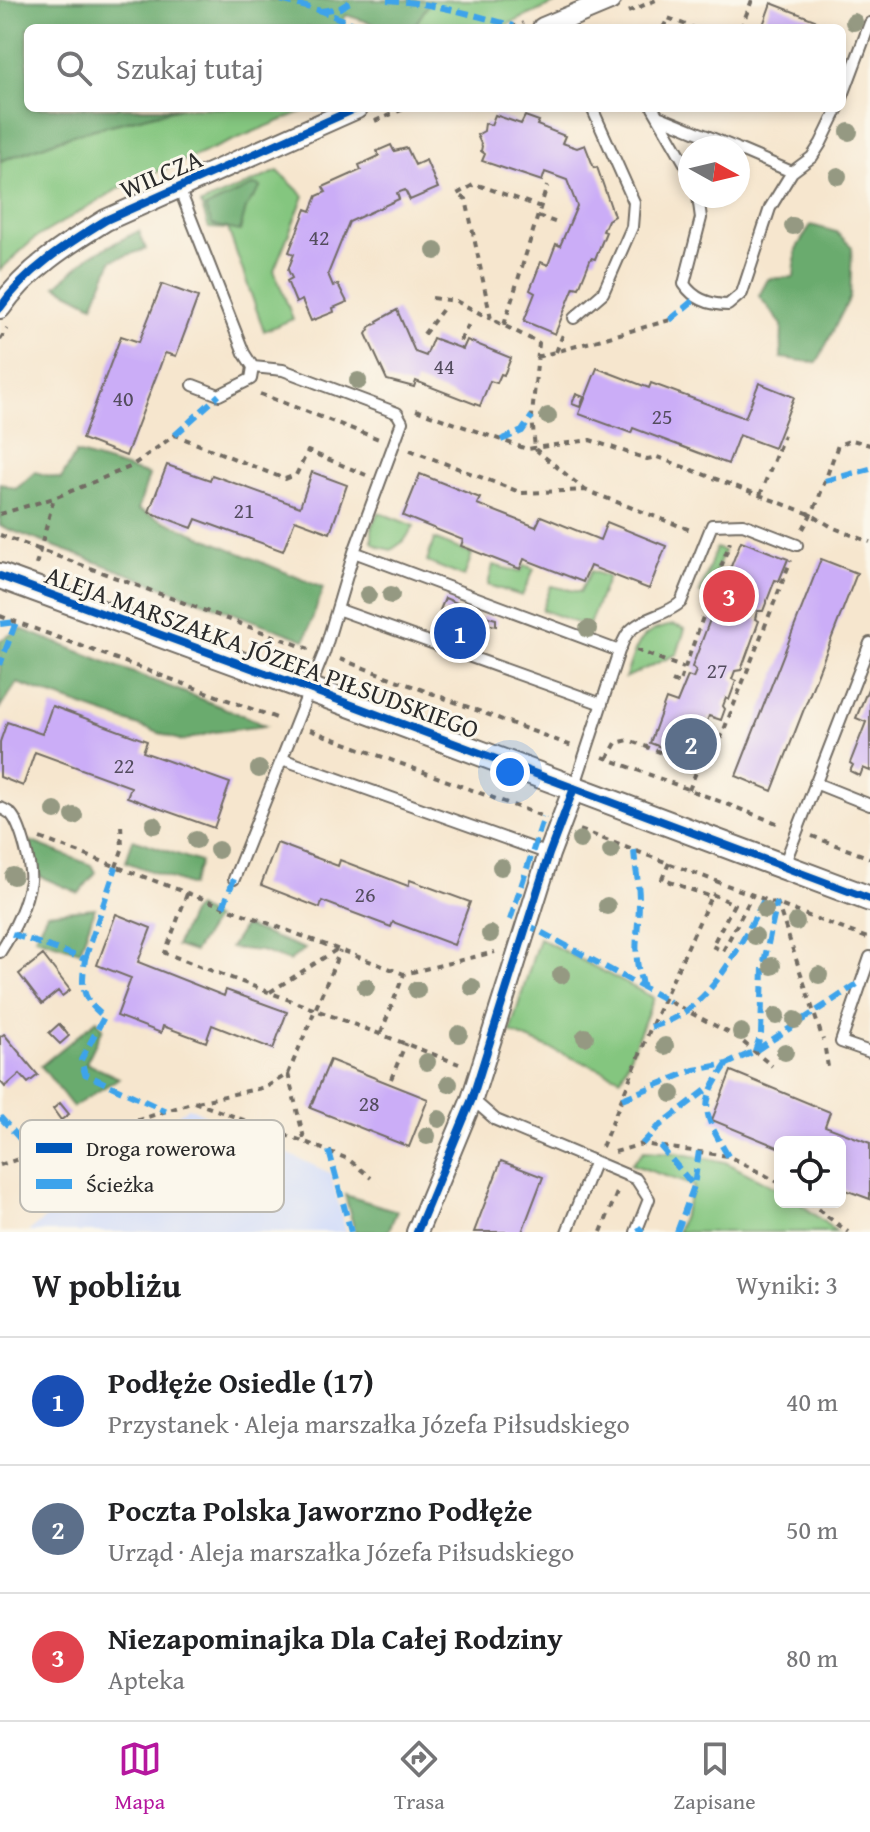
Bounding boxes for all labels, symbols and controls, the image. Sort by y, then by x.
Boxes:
search box [24,24,846,112]
icon: search [52,46,96,90]
text: Szukaj tutaj [116,46,264,90]
north arrow [678,136,750,208]
street label: WILCZA [113,139,208,208]
house number: 42 [308,221,330,253]
house number: 44 [433,350,455,382]
house number: 40 [112,382,134,414]
house number: 25 [651,400,673,432]
house number: 21 [233,494,255,526]
street label: ALEJA MARSZAŁKA JÓZEFA PIŁSUDSKIEGO [40,555,484,748]
pin: 3 [703,566,755,626]
pin: 1 [434,603,486,663]
house number: 27 [706,654,728,686]
pin: 2 [665,714,717,774]
house number: 22 [113,749,135,781]
your location [490,752,530,792]
house number: 26 [354,878,376,910]
house number: 28 [358,1087,380,1119]
legend [20,1120,284,1212]
text: Droga rowerowa [86,1132,237,1164]
map controls [774,1136,846,1208]
button: locate [774,1136,846,1208]
text: Ścieżka [86,1168,155,1200]
text: W pobliżu [32,1260,181,1309]
text: Wyniki: 3 [736,1265,838,1304]
text: Podłęże Osiedle (17) [108,1360,374,1404]
text: 1 [51,1382,65,1421]
text: 40 m [786,1382,838,1421]
text: Przystanek · Aleja marszałka Józefa Piłsudskiego [108,1404,630,1443]
text: Poczta Polska Jaworzno Podłęże [108,1488,533,1532]
text: 2 [51,1510,65,1549]
text: 50 m [786,1510,838,1549]
text: Urząd · Aleja marszałka Józefa Piłsudskiego [108,1532,574,1571]
text: Niezapominajka Dla Całej Rodziny [108,1616,563,1660]
text: 3 [51,1638,65,1677]
text: 80 m [786,1638,838,1677]
text: Apteka [108,1660,185,1699]
tab: Mapa [114,1737,165,1817]
tab: Trasa [394,1737,445,1817]
tab: Zapisane [674,1737,756,1817]

